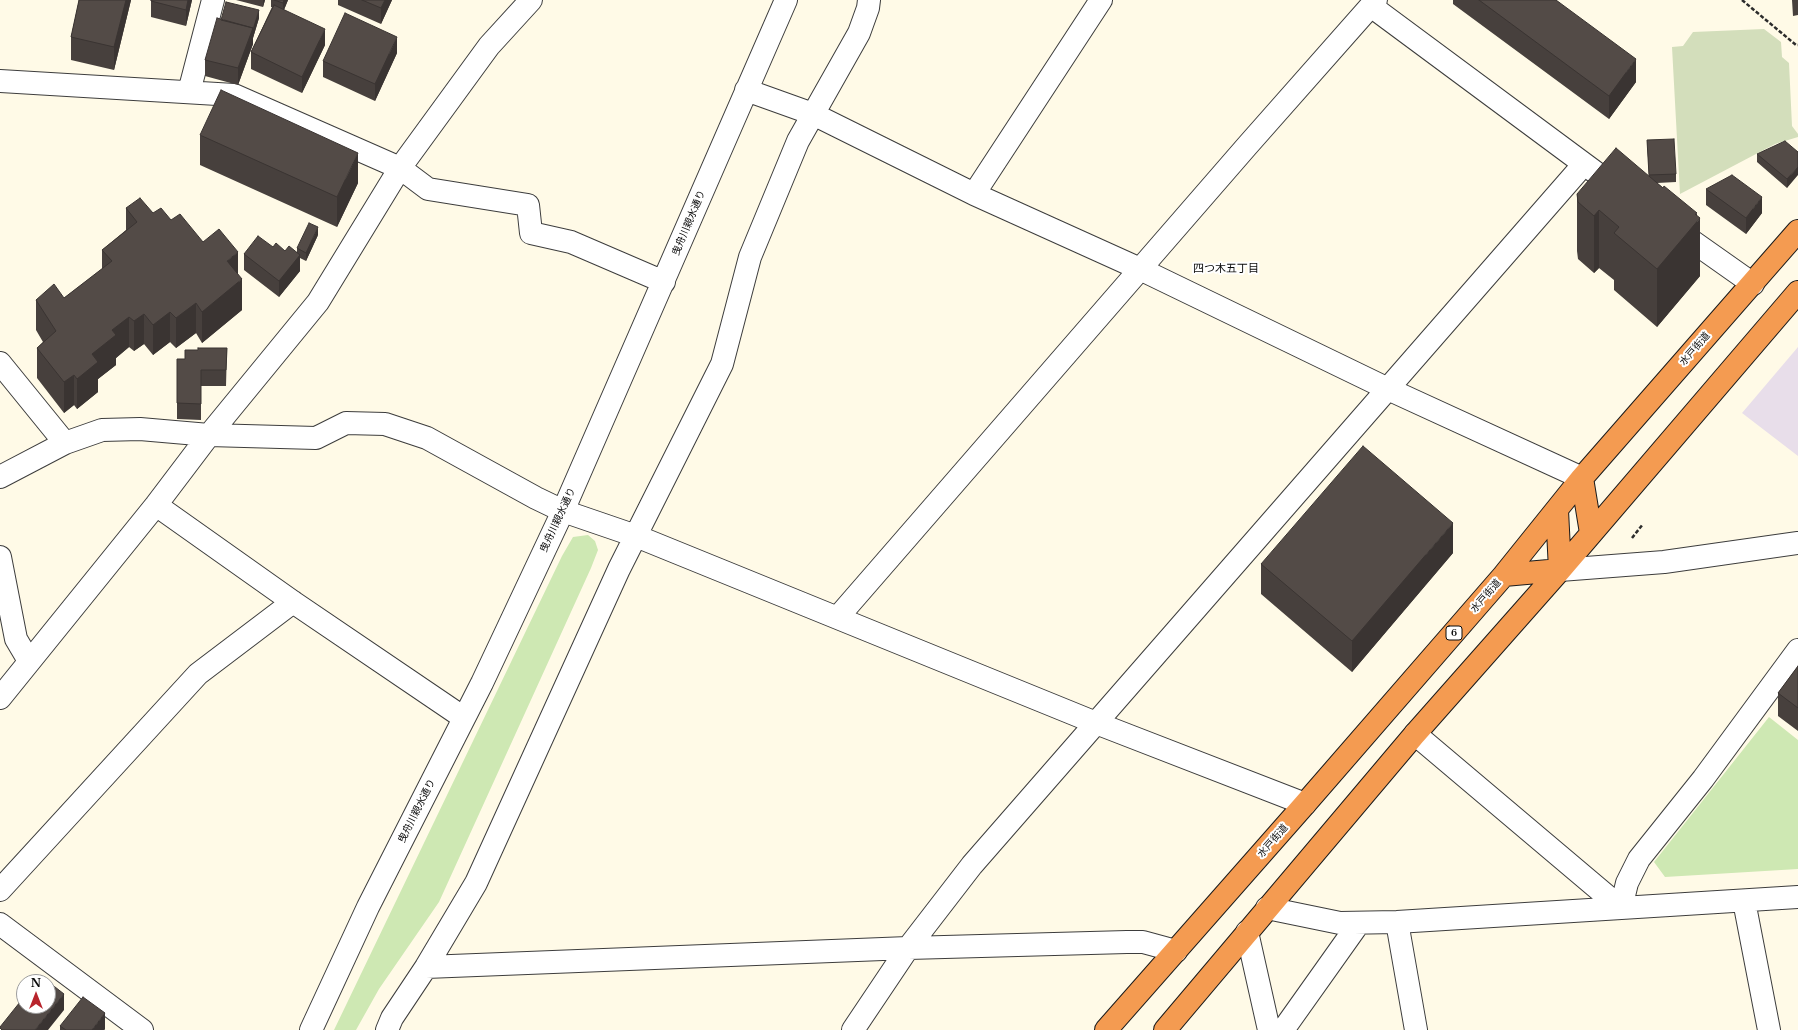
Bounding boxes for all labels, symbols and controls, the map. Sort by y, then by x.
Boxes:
street label: 曳舟川親水通り [670,188,708,258]
district label: 四つ木五丁目 [1193,262,1259,276]
street label: 水戸街道 [1677,330,1713,368]
street label: 曳舟川親水通り [538,486,578,554]
street label: 水戸街道 [1468,577,1504,615]
road number: 6 [1446,626,1462,640]
street label: 曳舟川親水通り [396,777,438,845]
street label: 水戸街道 [1255,822,1291,860]
north arrow [16,974,56,1014]
text: N [31,976,41,990]

